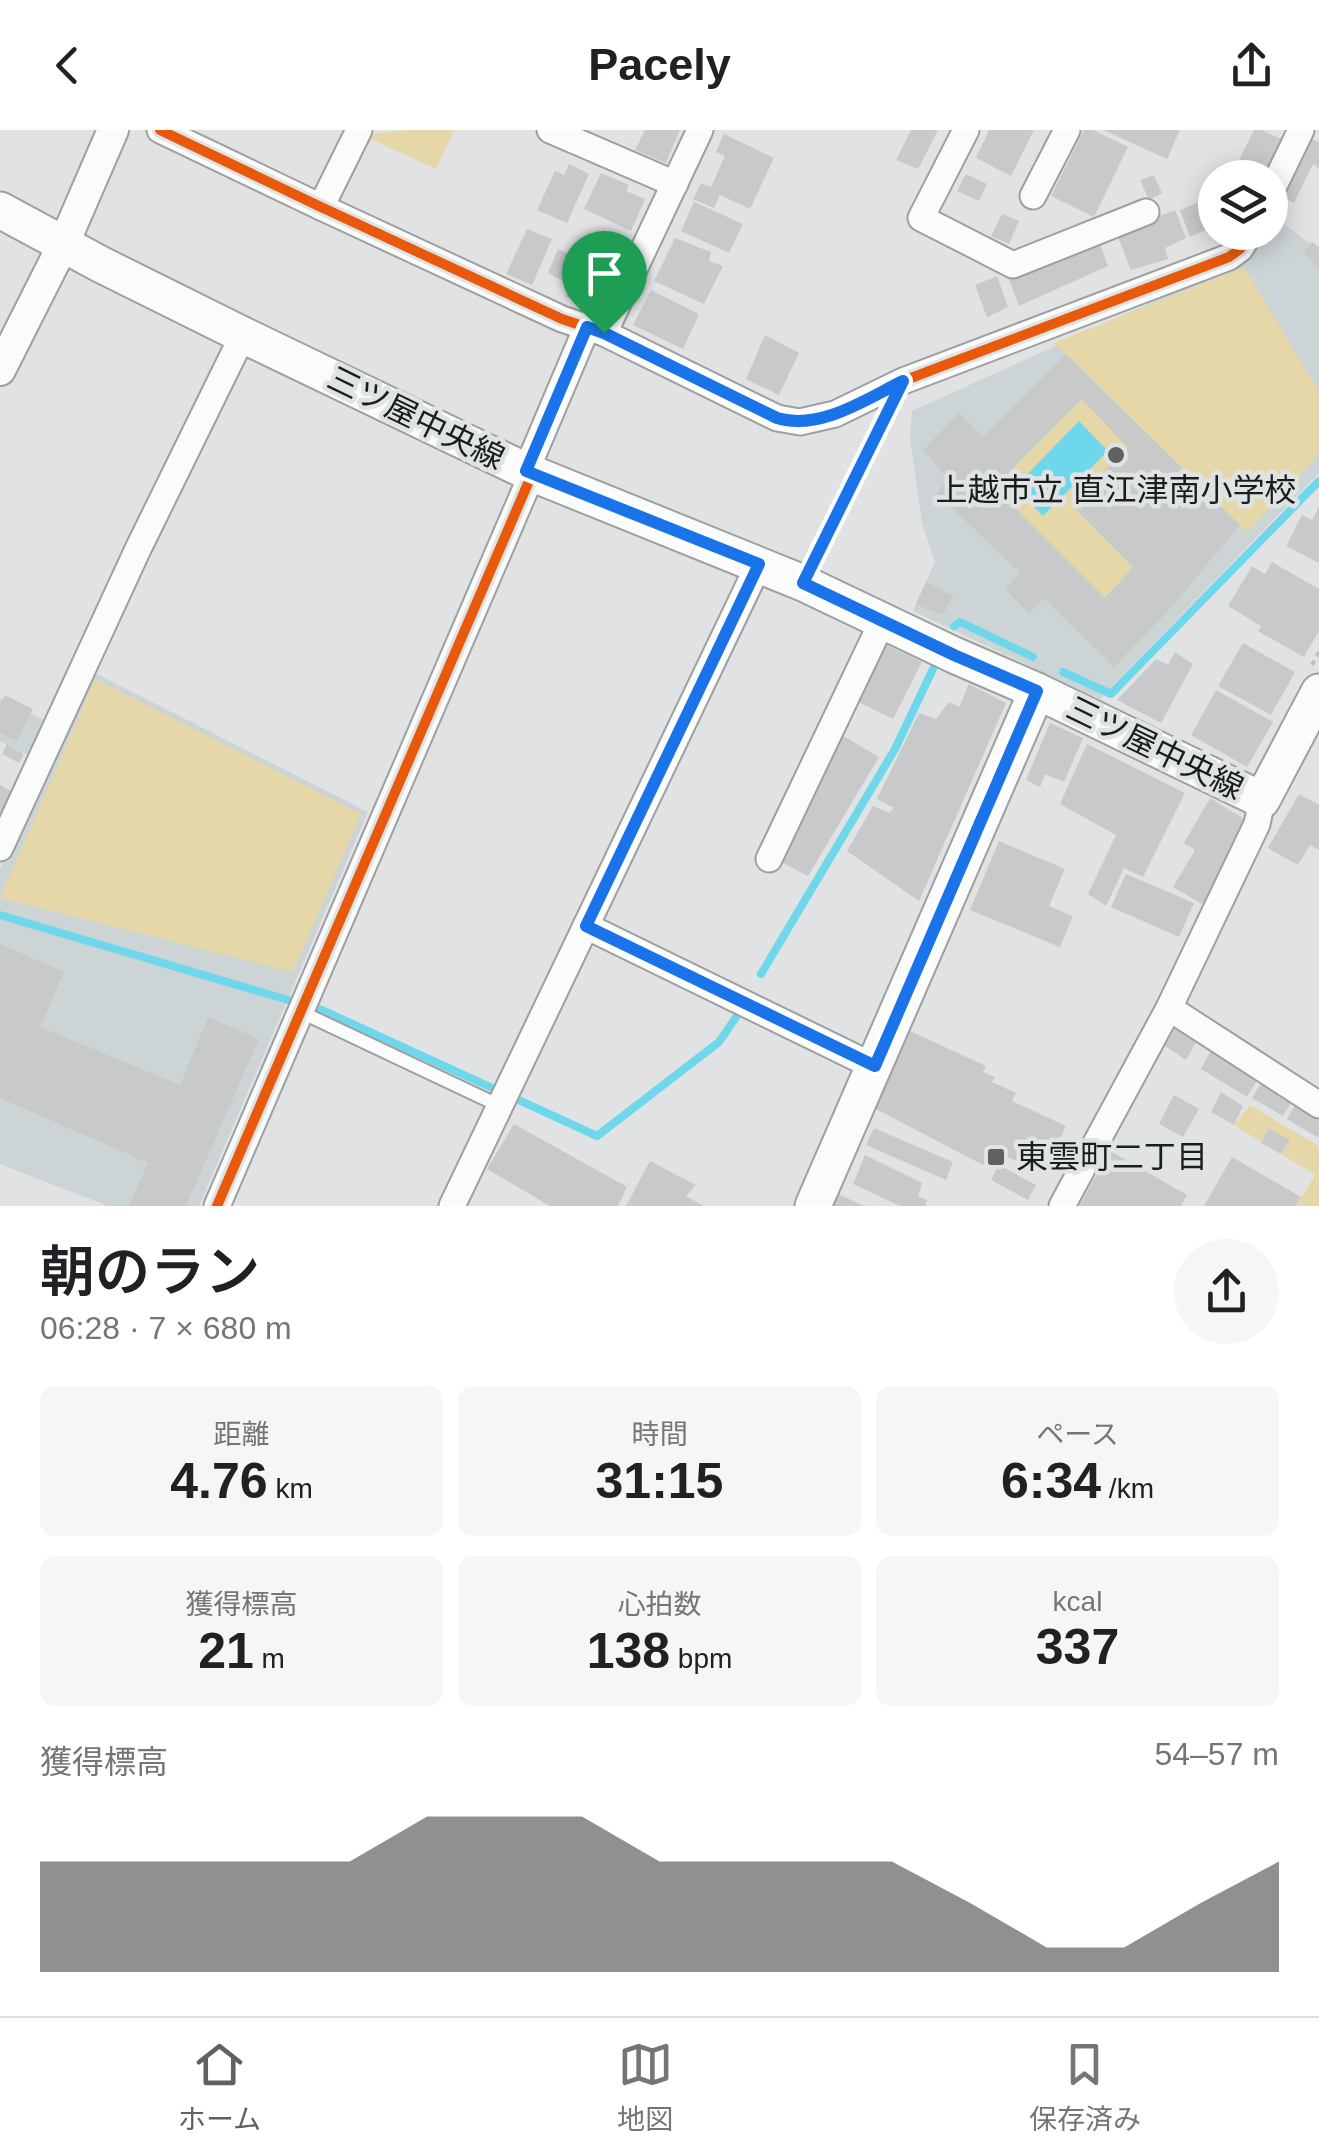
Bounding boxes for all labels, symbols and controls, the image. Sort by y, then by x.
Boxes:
icon: back [40,38,95,93]
icon: share [1224,38,1279,93]
text: Pacely [588,39,731,90]
map controls [1198,160,1288,250]
button: layers [1198,160,1288,250]
pin [562,231,647,334]
icon: arrive [577,246,632,301]
street label: 三ツ屋中央線 [322,360,510,476]
marker: 上越市立 直江津南小学校 [1105,444,1127,466]
place label: 上越市立 直江津南小学校 [936,472,1296,508]
street label: 三ツ屋中央線 [1061,690,1249,806]
place label: 東雲町二丁目 [1016,1139,1208,1175]
marker: 東雲町二丁目 [985,1146,1007,1168]
button: share [1174,1239,1279,1344]
text: 朝のラン [40,1241,260,1303]
text: 06:28 · 7 × 680 m [40,1310,292,1346]
text: 距離 [213,1419,270,1450]
text: 時間 [631,1419,688,1450]
text: ペース [1036,1419,1119,1450]
text: 4.76 [170,1453,268,1509]
text: 31:15 [596,1453,723,1509]
text: 6:34 [1001,1453,1101,1509]
text: km [268,1473,313,1504]
text: /km [1101,1473,1154,1504]
text: kcal [1053,1586,1102,1617]
text: 獲得標高 [185,1589,298,1620]
text: 心拍数 [617,1589,702,1620]
text: 337 [1036,1619,1119,1675]
text: 21 [198,1623,254,1679]
text: 138 [587,1623,670,1679]
text: m [254,1643,285,1674]
text: bpm [670,1643,732,1674]
text: 54–57 m [1154,1736,1279,1772]
text: 獲得標高 [40,1744,168,1780]
tab: ホーム [178,2037,261,2137]
tab: 地図 [617,2037,673,2137]
tab: 保存済み [1029,2037,1141,2137]

